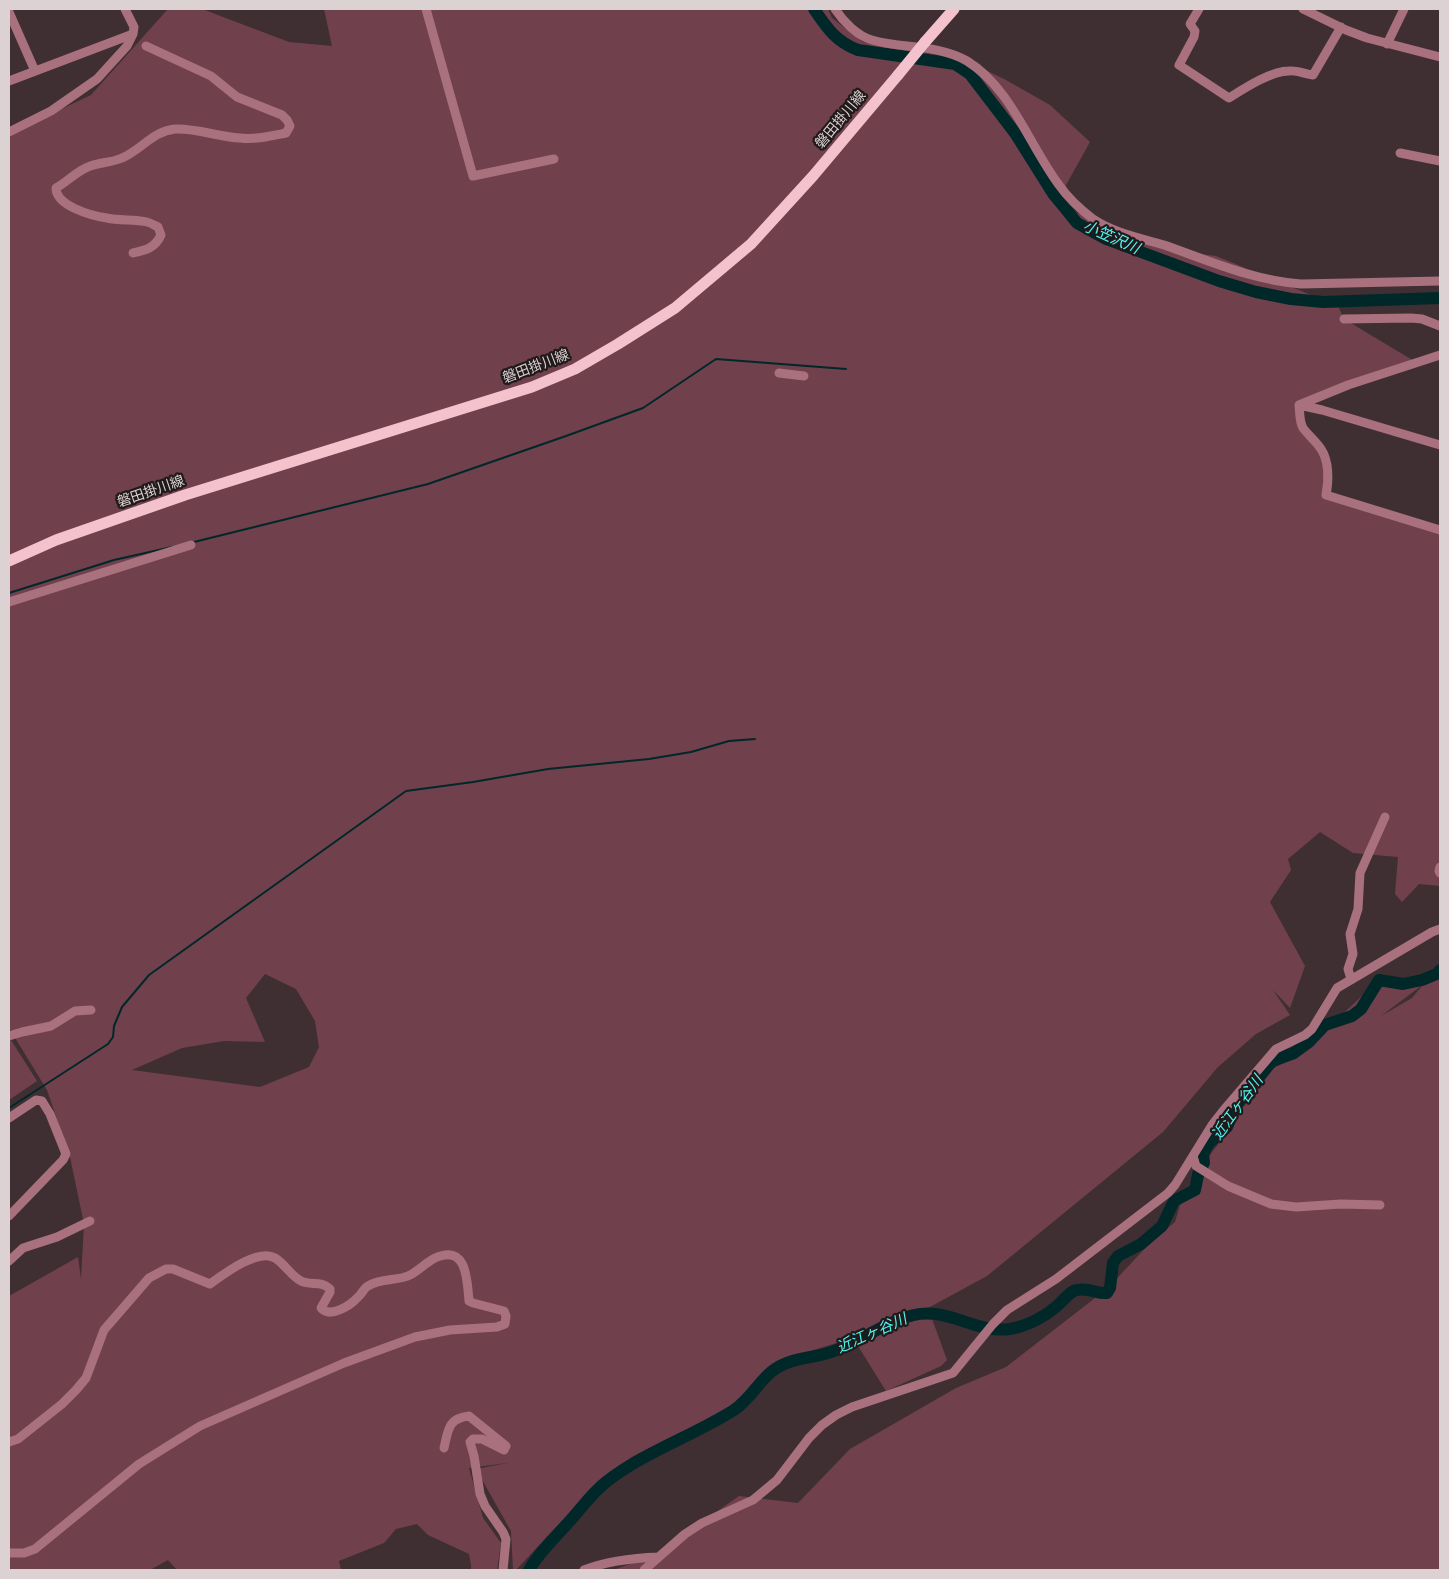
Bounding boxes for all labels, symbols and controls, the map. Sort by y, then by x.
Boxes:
street label: 磐田掛川線 [812,88,870,152]
water label: 小笠沢川 [1080,218,1142,258]
street label: 磐田掛川線 [500,347,572,387]
street label: 磐田掛川線 [115,473,187,511]
water label: 近江ヶ谷川 [1209,1072,1267,1144]
water label: 近江ヶ谷川 [834,1311,910,1357]

